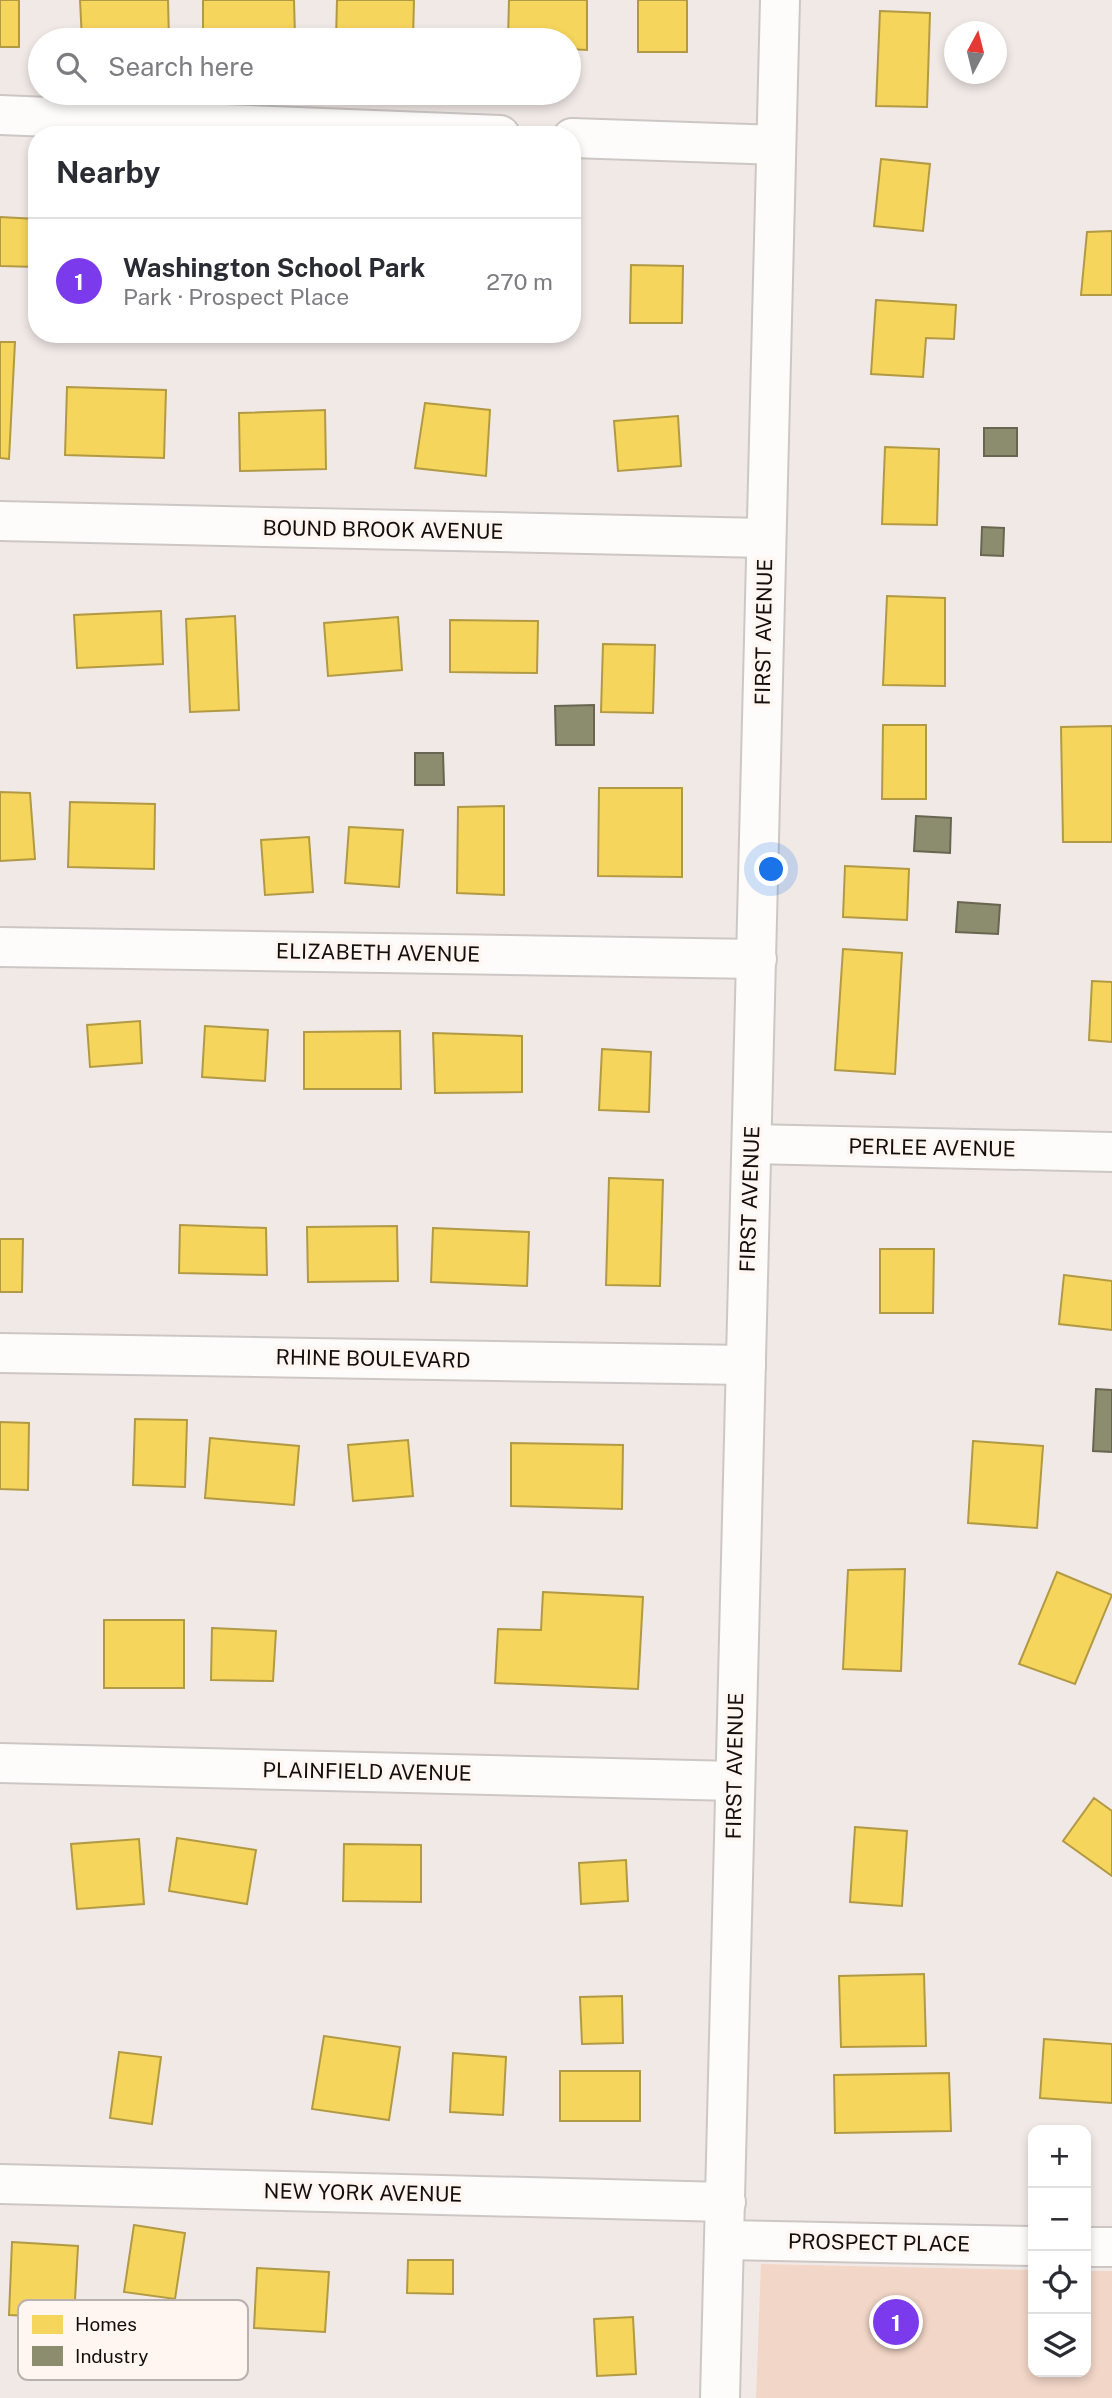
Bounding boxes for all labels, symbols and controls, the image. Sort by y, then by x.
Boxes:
north arrow [944,21,1007,84]
search box [28,28,581,105]
icon: search [52,48,90,86]
text: Search here [108,51,254,82]
text: Nearby [56,154,160,190]
text: Washington School Park [123,252,425,283]
text: 1 [74,268,84,295]
text: 270 m [486,268,553,295]
text: Park · Prospect Place [123,283,349,310]
street label: BOUND BROOK AVENUE [262,515,504,544]
street label: FIRST AVENUE [750,558,777,706]
your location [754,852,788,886]
street label: ELIZABETH AVENUE [276,938,480,967]
street label: FIRST AVENUE [734,1125,765,1273]
street label: PERLEE AVENUE [848,1134,1016,1161]
street label: RHINE BOULEVARD [275,1344,471,1373]
street label: FIRST AVENUE [721,1692,748,1840]
street label: PLAINFIELD AVENUE [262,1757,472,1786]
map controls [1028,2125,1091,2377]
button: + [1028,2125,1091,2188]
street label: NEW YORK AVENUE [264,2178,462,2207]
button: − [1028,2188,1091,2251]
street label: PROSPECT PLACE [788,2228,970,2257]
button: locate [1028,2251,1091,2314]
pin: 1 [873,2296,919,2348]
legend [18,2300,248,2380]
text: Homes [75,2313,137,2335]
button: layers [1028,2314,1091,2377]
text: Industry [75,2345,148,2367]

